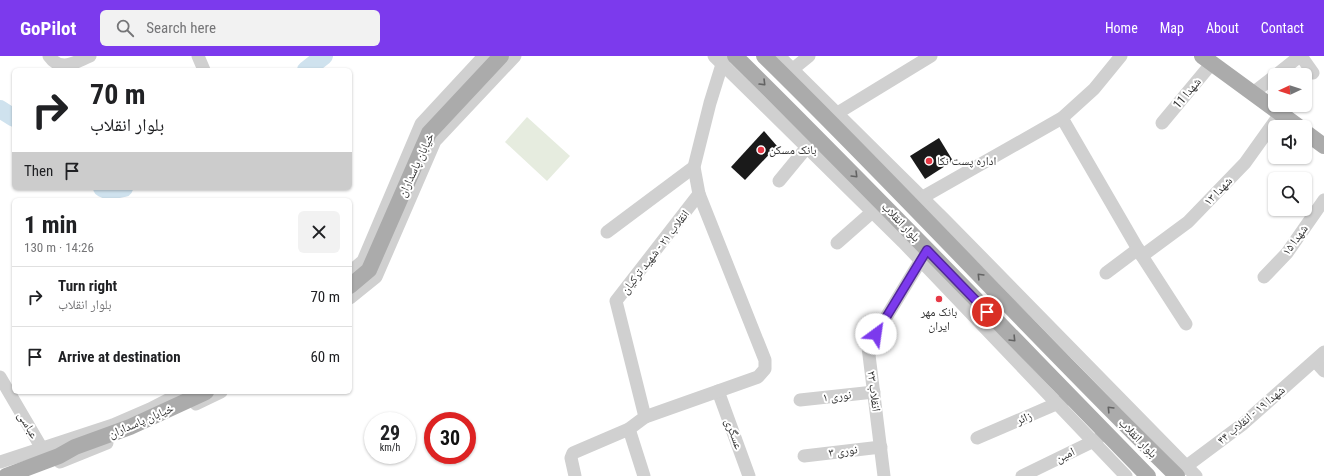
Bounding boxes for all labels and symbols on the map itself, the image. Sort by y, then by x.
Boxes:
north arrow [1268,68,1312,112]
street label: شهدا 11 [1170,75,1204,111]
one-way arrow [758,78,766,86]
street label: خیابان پاسداران [395,130,437,199]
place label: بانک مسکن [769,143,817,157]
marker: بانک مسکن [756,145,766,155]
place label: اداره پست نکا [937,154,997,168]
marker: اداره پست نکا [924,156,934,166]
one-way arrow [850,170,858,178]
street label: شهدا ۱۳ [1201,174,1235,208]
street label: بلوار انقلاب [879,199,923,245]
street label: انقلاب ۲۱ - شهید ترکیان [618,207,693,297]
street label: شهدا ۱۵ [1279,222,1311,258]
one-way arrow [977,273,985,281]
marker: بانک مهر ایران [934,294,944,304]
pin [970,295,1004,329]
place label: بانک مهر ایران [920,305,957,333]
position arrow [855,313,897,355]
one-way arrow [1009,334,1016,342]
street label: انقلاب ۲۳ [864,370,883,412]
street label: شهدا ۱۹ - انقلاب ۴۴ [1214,383,1288,448]
street label: نوری ۱ [822,388,852,404]
street label: خیابان پاسداران [106,401,176,441]
one-way arrow [1108,406,1115,413]
street label: زائر [1013,408,1034,428]
street label: عباسی [14,409,41,441]
speed limit sign: 30 [424,412,476,464]
street label: بلوار انقلاب [1116,415,1160,461]
street label: عسگری [722,417,746,451]
street label: نوری ۳ [828,442,858,460]
street label: امین [1053,444,1077,466]

